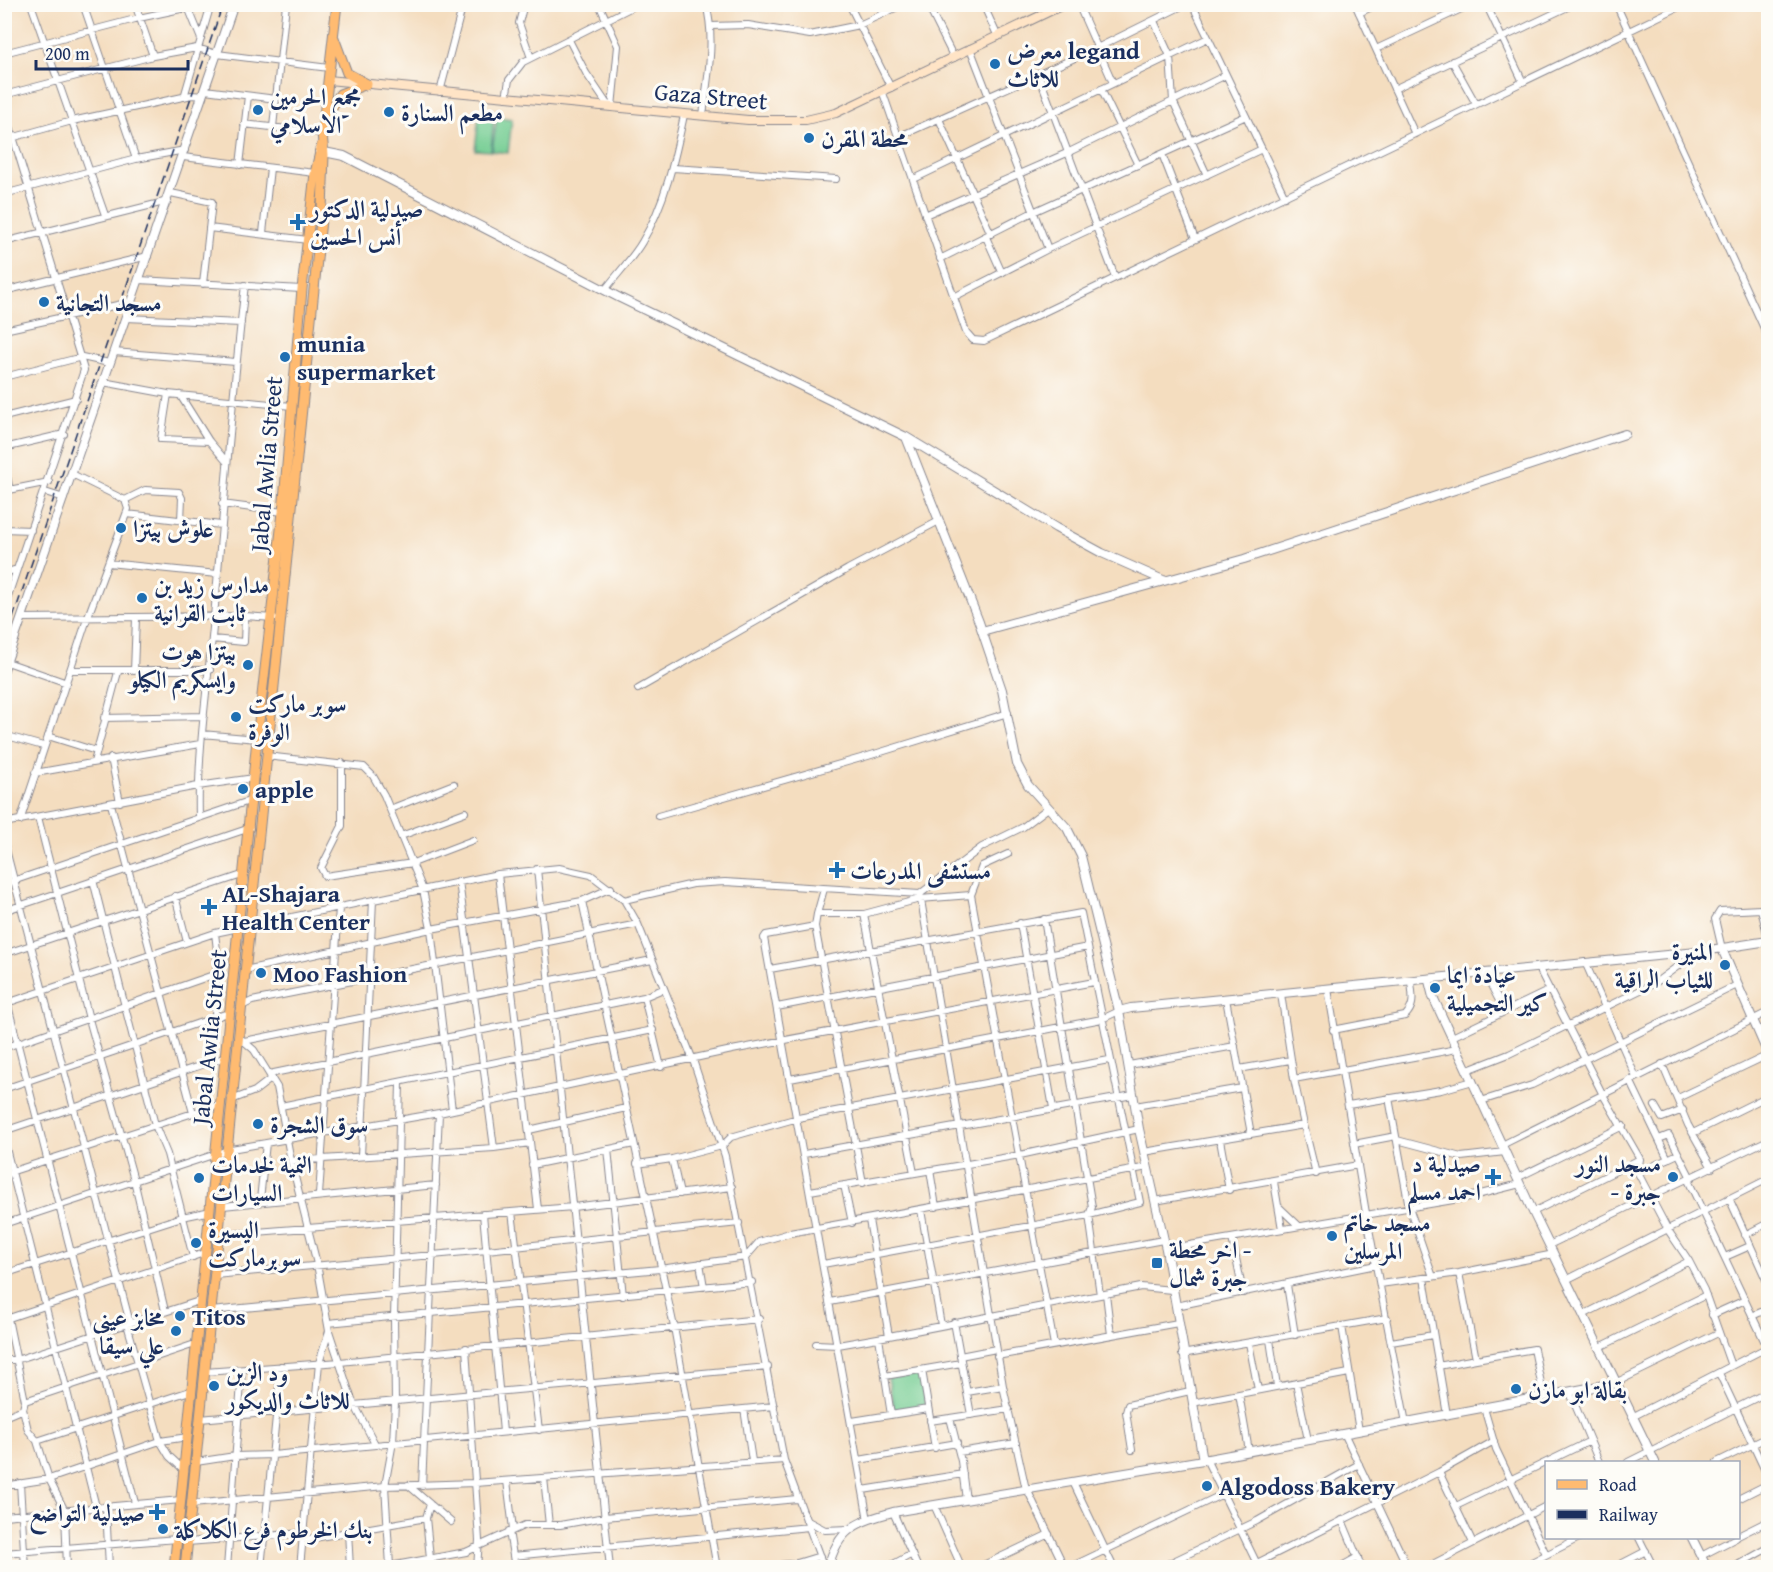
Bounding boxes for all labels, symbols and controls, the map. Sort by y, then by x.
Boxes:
scale bar [36,33,188,71]
place label: معرض legand للاثاث [1007,33,1140,96]
text: 200 m [45,40,90,67]
marker: معرض legand للاثاث [988,57,1002,71]
street label: Gaza Street [653,74,769,118]
place label: مجمع الحرمين الاسلامي [269,79,361,144]
place label: مطعم السنارة [401,95,503,135]
marker: مجمع الحرمين الاسلامي [251,103,265,117]
marker: مطعم السنارة [382,105,396,119]
place label: محطة المقرن [821,121,908,156]
marker: محطة المقرن [802,131,816,145]
place label: صيدلية الدكتور أنس الحسين [307,191,424,254]
marker: صيدلية الدكتور أنس الحسين [291,215,305,229]
place label: مسجد التجانية [56,285,162,320]
marker: مسجد التجانية [37,295,51,309]
place label: munia supermarket [297,326,435,389]
marker: munia supermarket [278,350,292,364]
street label: Jabal Awlia Street [241,374,291,556]
place label: علوش بيتزا [133,511,214,546]
marker: علوش بيتزا [114,521,128,535]
place label: مدارس زيد بن ثابت القرانية [154,567,269,630]
marker: مدارس زيد بن ثابت القرانية [135,591,149,605]
place label: بيتزا هوت وايسكريم الكيلو [126,634,236,701]
marker: بيتزا هوت وايسكريم الكيلو [241,658,255,672]
place label: سوبر ماركت الوفرة [248,686,347,749]
marker: سوبر ماركت الوفرة [229,710,243,724]
place label: apple [255,772,314,807]
marker: apple [236,782,250,796]
place label: مستشفى المدرعات [850,853,991,888]
marker: مستشفى المدرعات [828,861,846,879]
place label: AL-Shajara Health Center [222,876,370,939]
marker: AL-Shajara Health Center [200,898,218,916]
place label: المنيرة للثياب الراقية [1615,934,1713,997]
street label: Jabal Awlia Street [182,947,236,1129]
place label: Moo Fashion [273,956,407,991]
place label: عيادة ايما كير التجميلية [1447,957,1548,1020]
marker: المنيرة للثياب الراقية [1718,958,1732,972]
marker: Moo Fashion [254,966,268,980]
marker: عيادة ايما كير التجميلية [1428,981,1442,995]
place label: سوق الشجرة [270,1107,368,1142]
marker: سوق الشجرة [251,1117,265,1131]
place label: صيدلية د احمد مسلم [1407,1146,1481,1216]
place label: مسجد النور - جبرة [1573,1146,1661,1209]
place label: النمية لخدمات السيارات [211,1147,312,1210]
marker: صيدلية د احمد مسلم [1486,1170,1500,1184]
marker: مسجد النور - جبرة [1666,1170,1680,1184]
marker: النمية لخدمات السيارات [192,1171,206,1185]
place label: مسجد خاتم المرسلين [1344,1205,1431,1268]
place label: اليسيرة سوبرماركت [208,1212,301,1275]
marker: مسجد خاتم المرسلين [1325,1229,1339,1243]
place label: اخر محطة - جبرة شمال [1169,1232,1252,1295]
marker: اليسيرة سوبرماركت [189,1236,203,1250]
marker: اخر محطة - جبرة شمال [1150,1256,1164,1270]
place label: Titos [192,1299,246,1334]
place label: مخابز عيني علي سيقا [92,1300,164,1369]
marker: Titos [173,1309,187,1323]
marker: مخابز عيني علي سيقا [169,1324,183,1338]
place label: ود الزين للاثاث والديكور [223,1355,350,1418]
place label: بقالة ابو مازن [1528,1372,1627,1407]
marker: ود الزين للاثاث والديكور [207,1379,221,1393]
marker: بقالة ابو مازن [1509,1382,1523,1396]
legend [1545,1461,1740,1539]
place label: Algodoss Bakery [1219,1469,1396,1504]
text: Road [1599,1471,1637,1498]
marker: Algodoss Bakery [1200,1479,1214,1493]
place label: صيدلية التواضع [29,1495,145,1535]
text: Railway [1599,1501,1658,1528]
marker: صيدلية التواضع [150,1505,164,1519]
place label: بنك الخرطوم فرع الكلاكلة [173,1512,373,1551]
marker: بنك الخرطوم فرع الكلاكلة [156,1522,170,1536]

